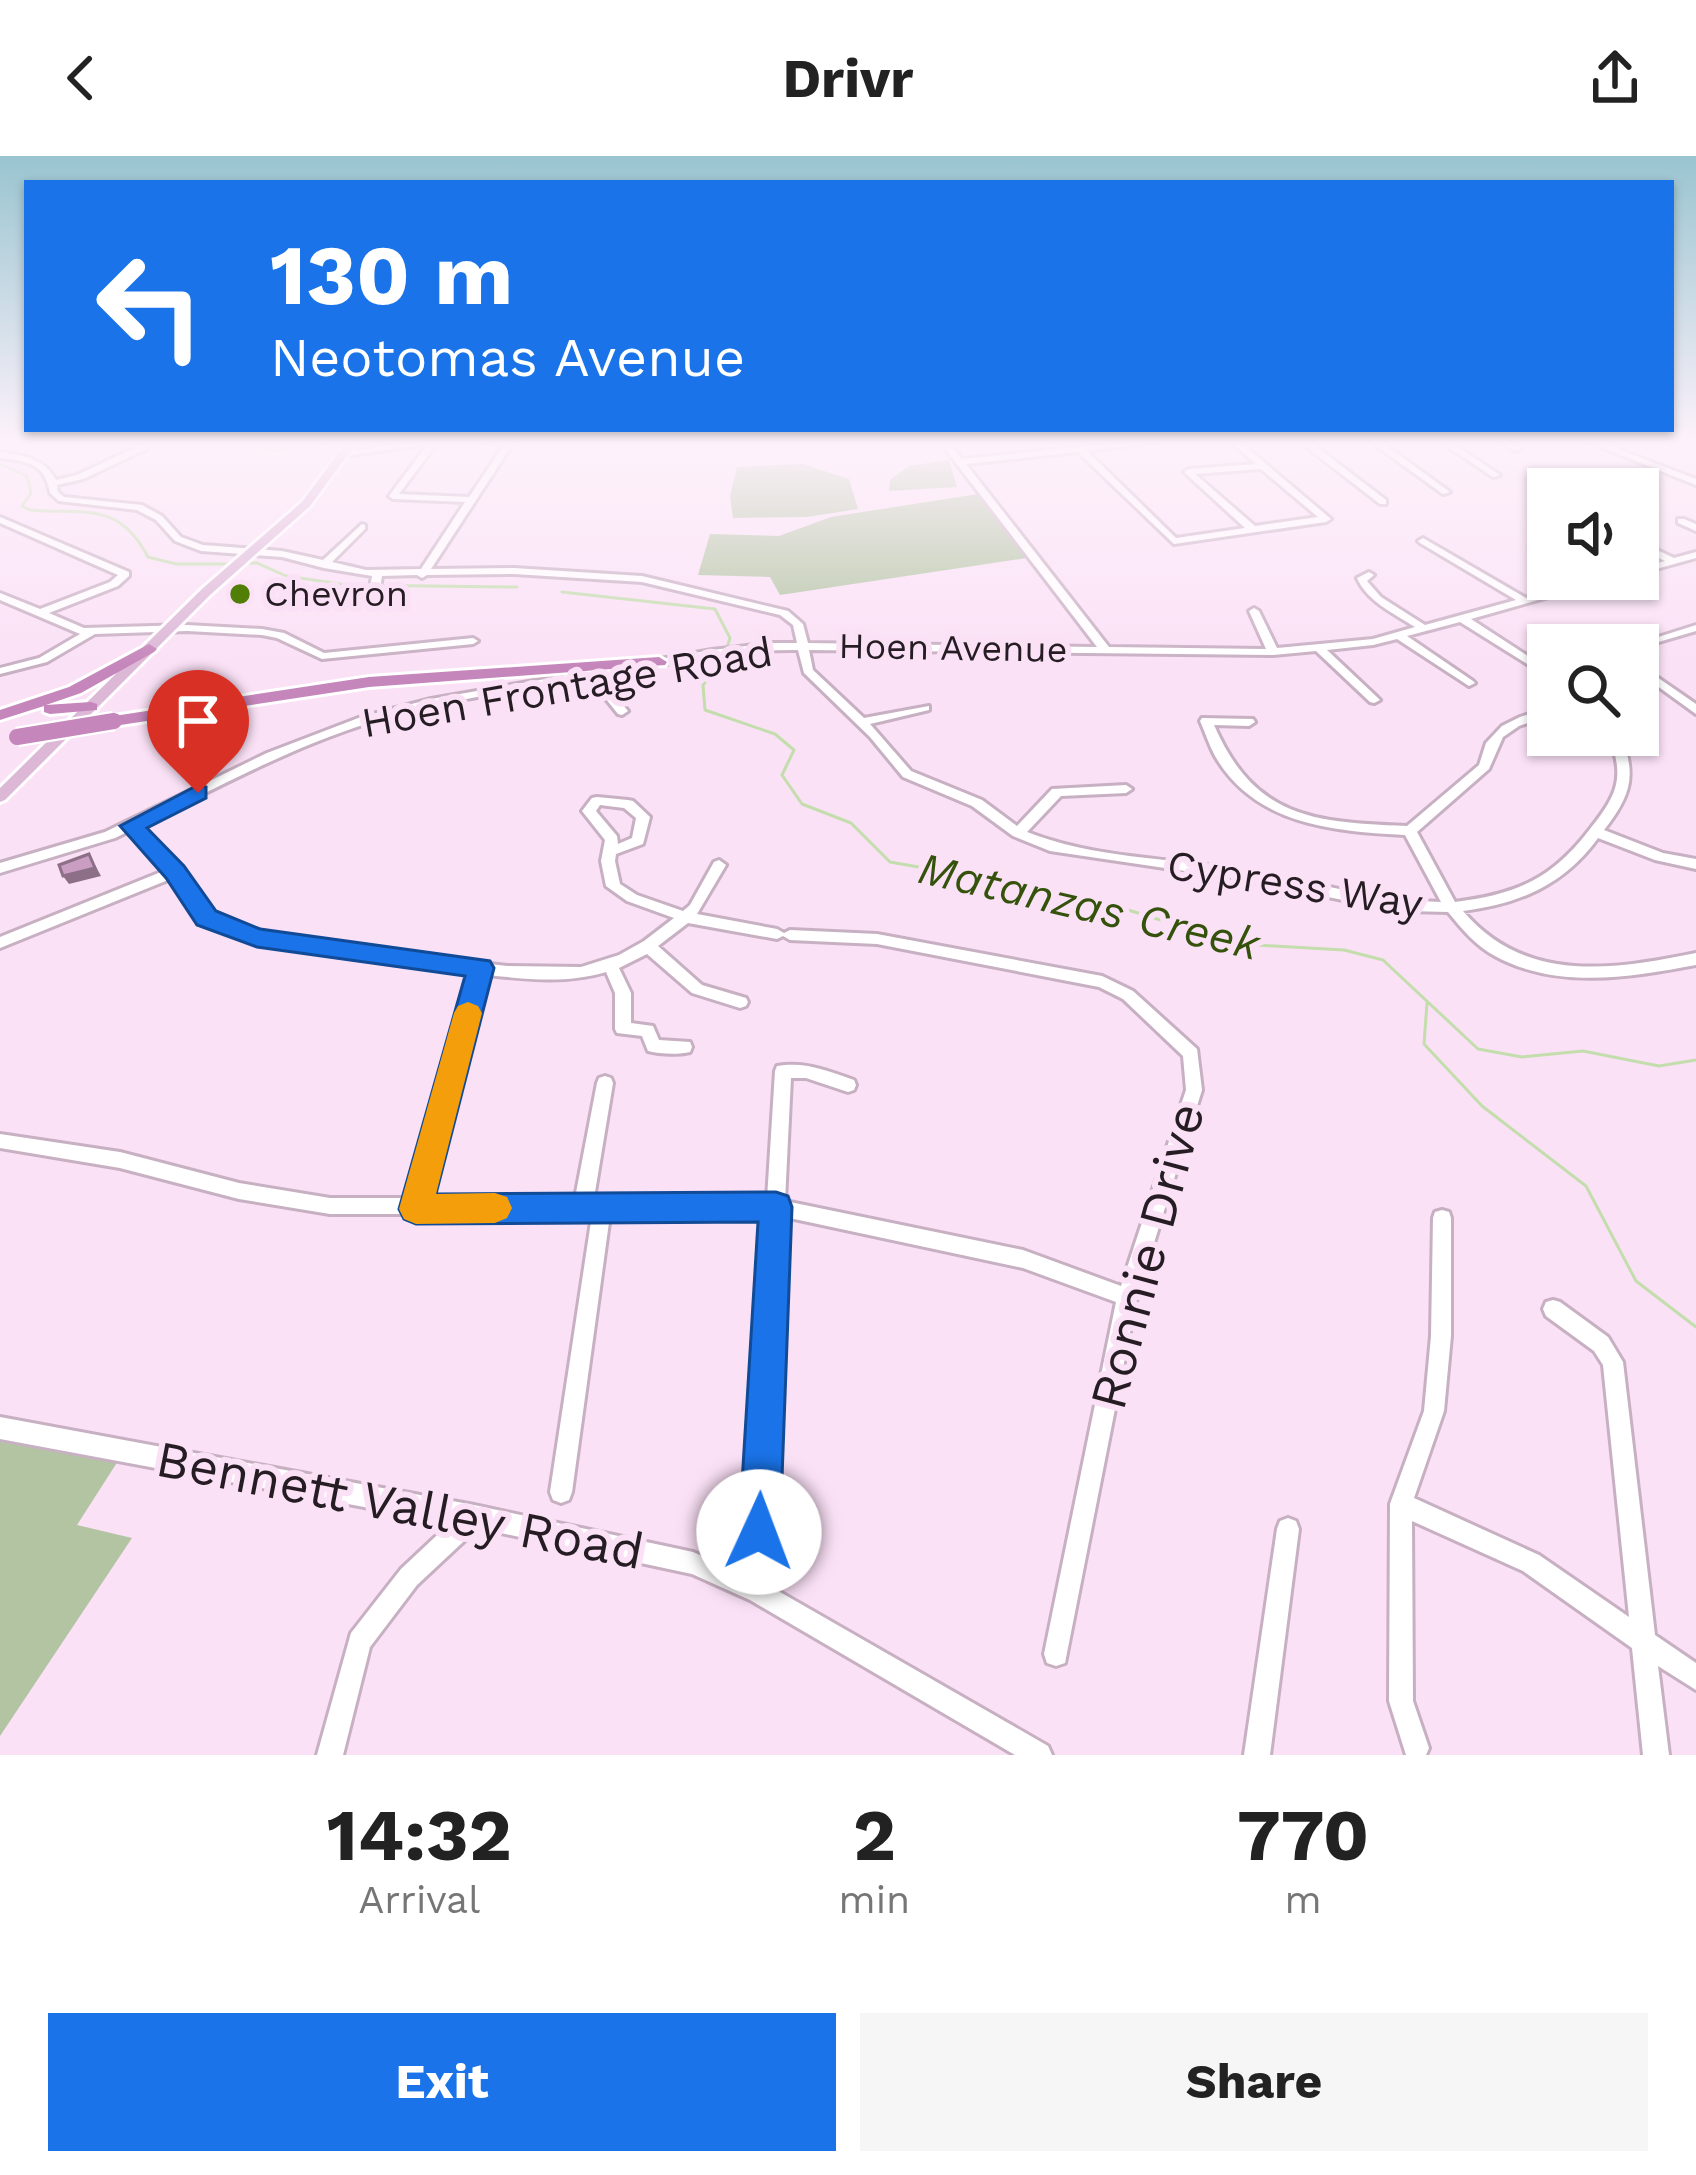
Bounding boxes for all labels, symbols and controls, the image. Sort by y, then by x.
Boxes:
icon: back [48,45,114,111]
icon: share [1582,45,1648,111]
text: Drivr [782,47,914,110]
text: 130 m [270,226,513,324]
icon: left [72,228,228,384]
text: Neotomas Avenue [270,326,745,389]
map controls [1527,468,1659,756]
button: sound [1527,468,1659,600]
place label: Chevron [264,573,408,615]
marker: Chevron [227,581,253,607]
button: search [1527,624,1659,756]
street label: Hoen Avenue [838,625,1068,671]
street label: Hoen Frontage Road [358,627,776,747]
pin [147,670,249,793]
icon: arrive [165,688,231,754]
street label: Cypress Way [1164,840,1427,928]
water label: Matanzas Creek [913,841,1266,971]
street label: Ronnie Drive [1078,1097,1216,1415]
street label: Bennett Valley Road [151,1429,649,1581]
position arrow [696,1469,822,1595]
text: 14:32 [327,1793,512,1877]
text: 2 [853,1793,896,1877]
text: 770 [1237,1793,1369,1877]
text: Arrival [358,1877,480,1922]
text: min [839,1877,910,1922]
text: m [1285,1877,1322,1922]
button: Exit [48,2013,836,2151]
button: Share [860,2013,1648,2151]

